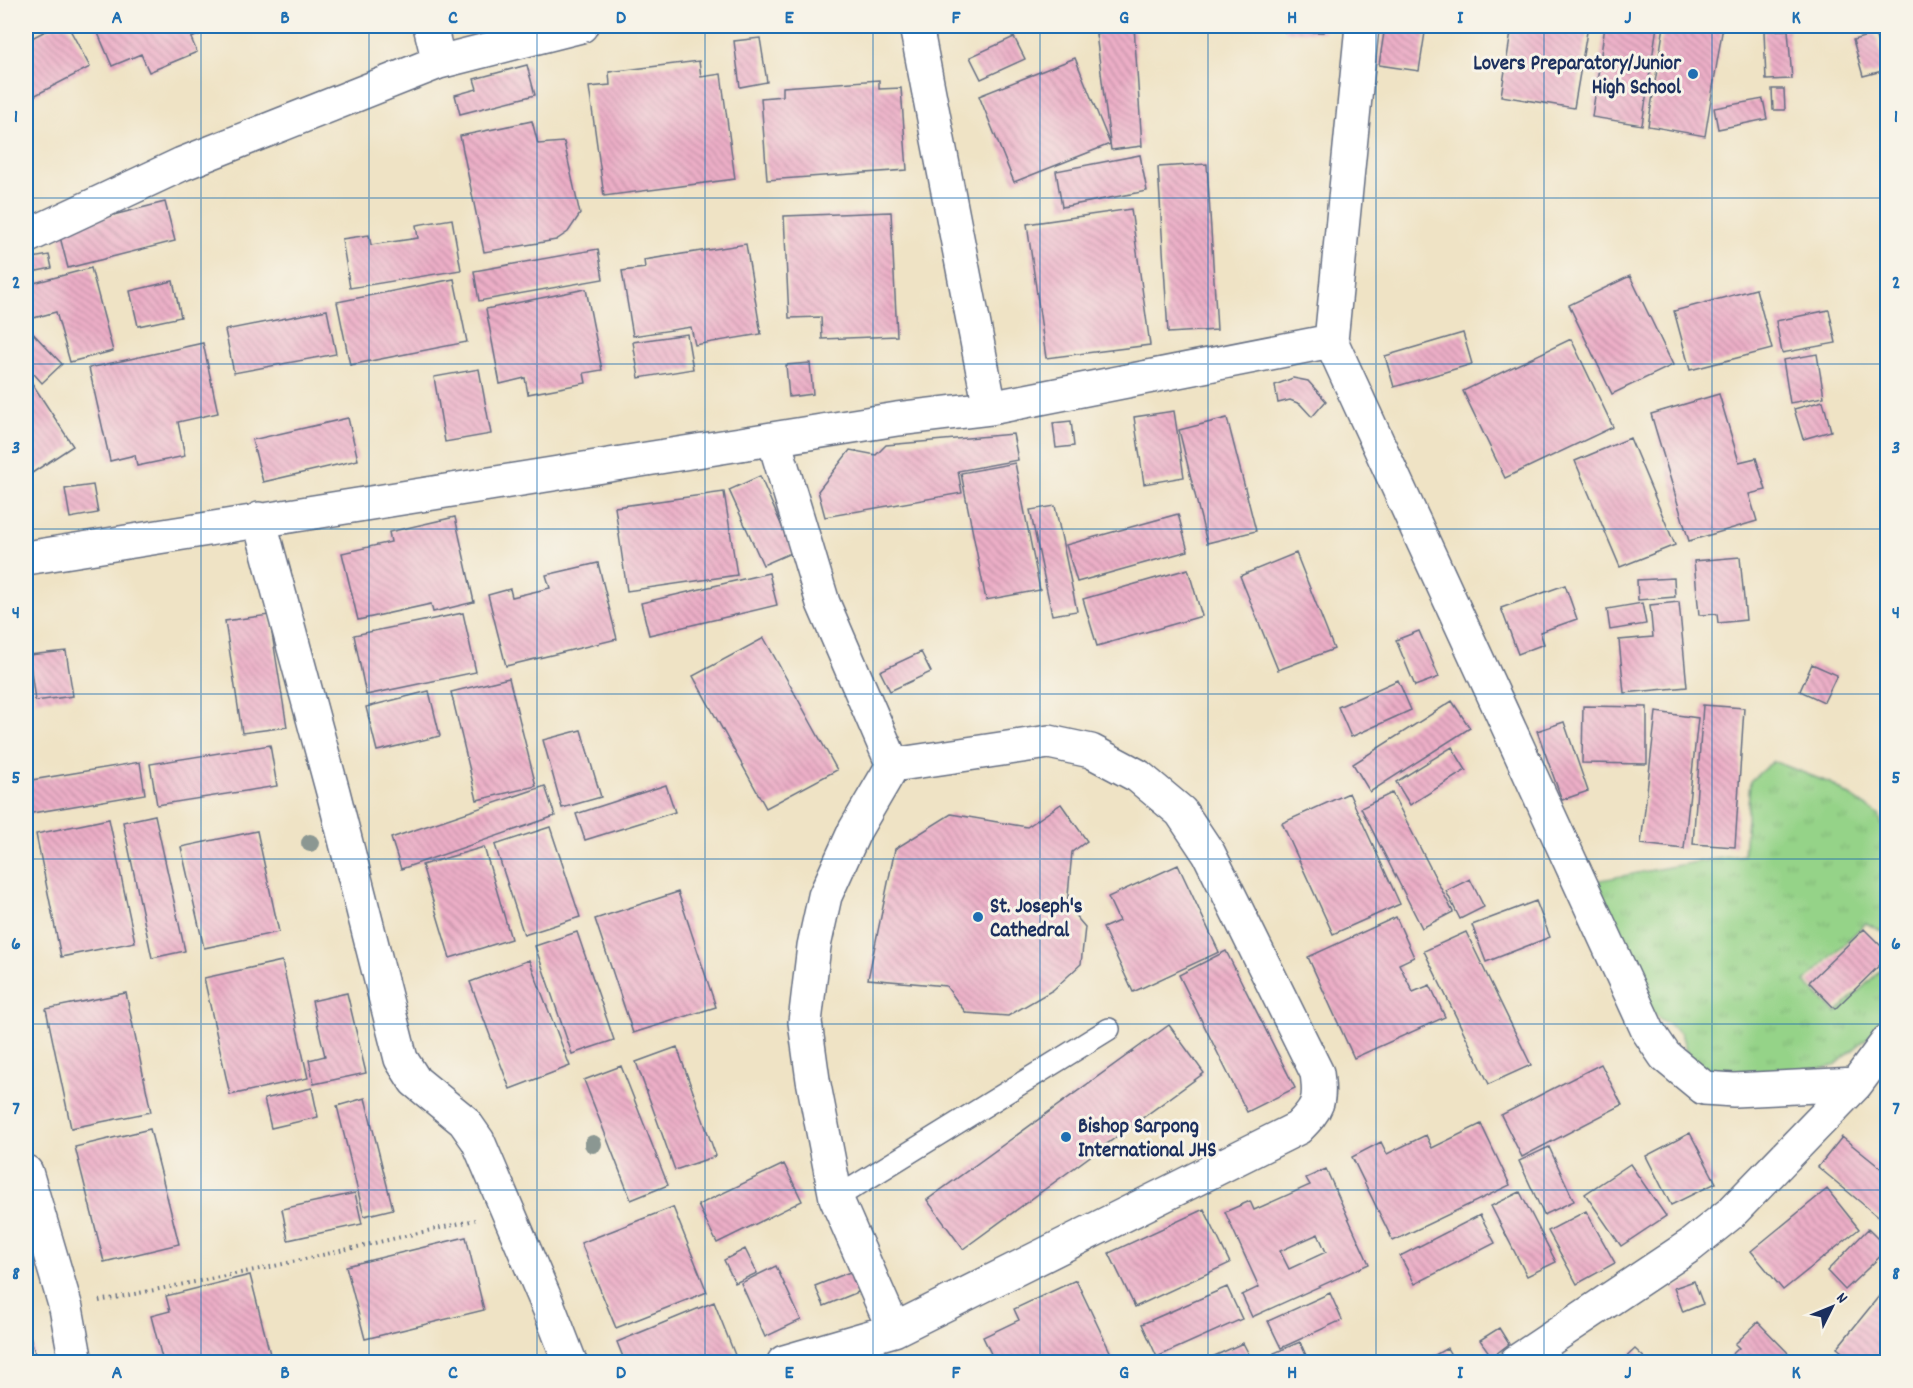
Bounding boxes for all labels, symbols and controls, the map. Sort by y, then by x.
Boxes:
text: A [112,5,123,33]
text: B [280,5,290,33]
text: C [448,5,458,33]
text: D [616,5,627,33]
text: E [784,5,794,33]
text: F [952,5,962,33]
text: G [1119,5,1129,33]
text: H [1287,5,1297,33]
text: I [1457,5,1464,33]
text: J [1624,5,1632,33]
text: K [1791,5,1801,33]
place label: Lovers Preparatory/Junior High School [1473,50,1682,104]
marker: Lovers Preparatory/Junior High School [1686,67,1700,81]
text: 1 [14,104,18,132]
text: 1 [1894,104,1898,132]
text: 2 [12,270,20,298]
text: 2 [1892,270,1900,298]
text: 3 [12,435,20,463]
text: 3 [1892,435,1900,463]
text: 4 [12,600,20,628]
text: 4 [1892,600,1900,628]
text: 5 [11,765,21,793]
text: 5 [1891,765,1901,793]
place label: St. Joseph's Cathedral [990,893,1083,947]
marker: St. Joseph's Cathedral [971,910,985,924]
text: 6 [11,931,21,959]
text: 6 [1891,931,1901,959]
text: 7 [12,1096,20,1124]
text: 7 [1892,1096,1900,1124]
place label: Bishop Sarpong International JHS [1078,1113,1217,1167]
marker: Bishop Sarpong International JHS [1059,1130,1073,1144]
text: 8 [12,1261,20,1289]
text: 8 [1892,1261,1900,1289]
north arrow [1802,1277,1862,1337]
text: N [1830,1288,1852,1309]
text: A [112,1360,123,1388]
text: B [280,1360,290,1388]
text: C [448,1360,458,1388]
text: D [616,1360,627,1388]
text: E [784,1360,794,1388]
text: F [952,1360,962,1388]
text: G [1119,1360,1129,1388]
text: H [1287,1360,1297,1388]
text: I [1457,1360,1464,1388]
text: J [1624,1360,1632,1388]
text: K [1791,1360,1801,1388]

